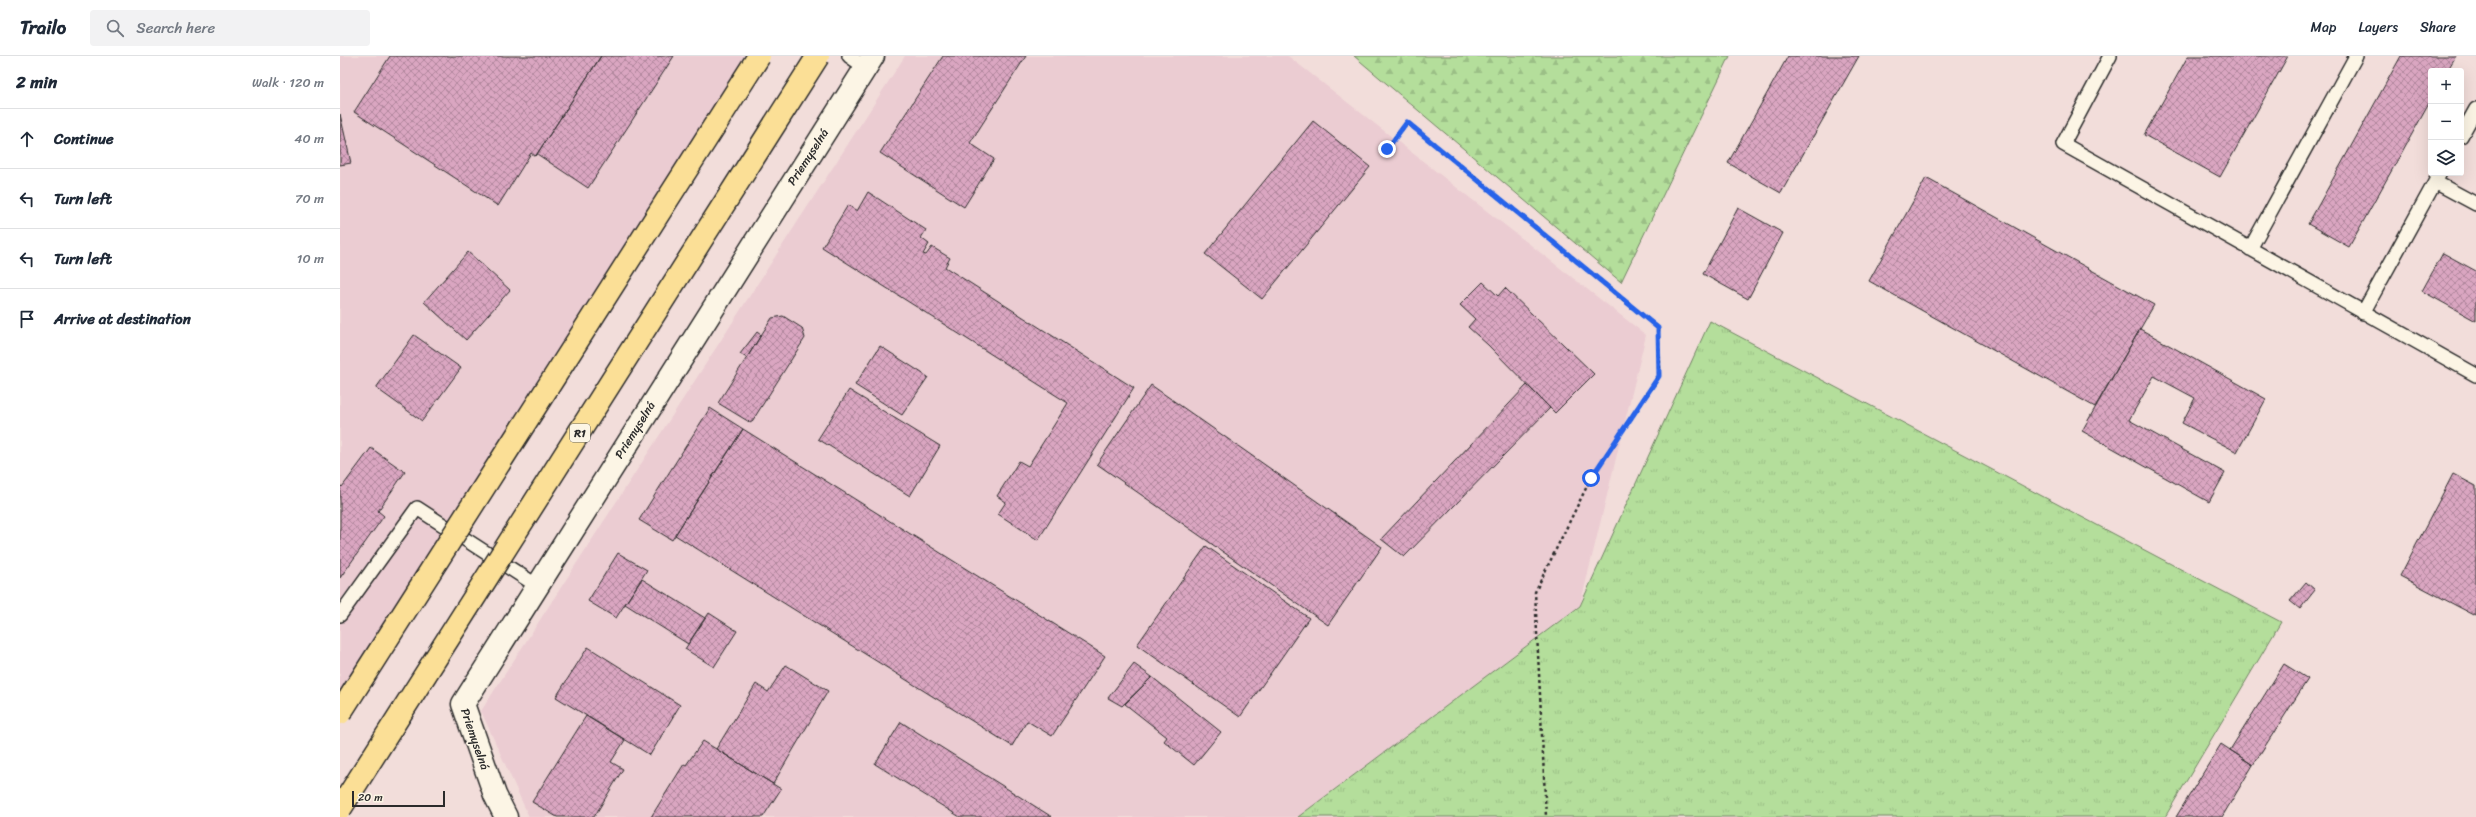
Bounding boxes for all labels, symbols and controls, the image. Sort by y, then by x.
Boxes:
search box [90,10,370,46]
text: Trailo [20,11,66,44]
text: Search here [136,15,215,41]
text: Map [2311,15,2336,40]
text: Layers [2358,15,2398,40]
text: Share [2420,15,2456,40]
icon: search [104,17,126,39]
text: 2 min [16,67,57,97]
map controls [2428,68,2464,176]
button: + [2428,68,2464,104]
text: Walk · 120 m [252,71,324,94]
button: − [2428,104,2464,140]
street label: Priemyselná [781,124,835,190]
text: Continue [54,126,114,152]
text: 40 m [294,127,324,150]
icon: ahead [16,128,38,150]
route end [1378,140,1396,158]
button: layers [2428,140,2464,176]
text: Turn left [54,186,112,212]
text: 70 m [295,187,324,210]
icon: left [16,188,38,210]
text: Turn left [54,246,112,272]
text: 10 m [297,247,324,270]
icon: left [16,248,38,270]
text: Arrive at destination [54,306,191,332]
icon: arrive [16,308,38,330]
street label: Priemyselná [609,397,661,463]
road number: R1 [570,424,590,442]
route start [1582,469,1600,487]
street label: Priemyselná [454,705,496,773]
text: 20 m [358,788,383,807]
scale bar [352,789,445,808]

